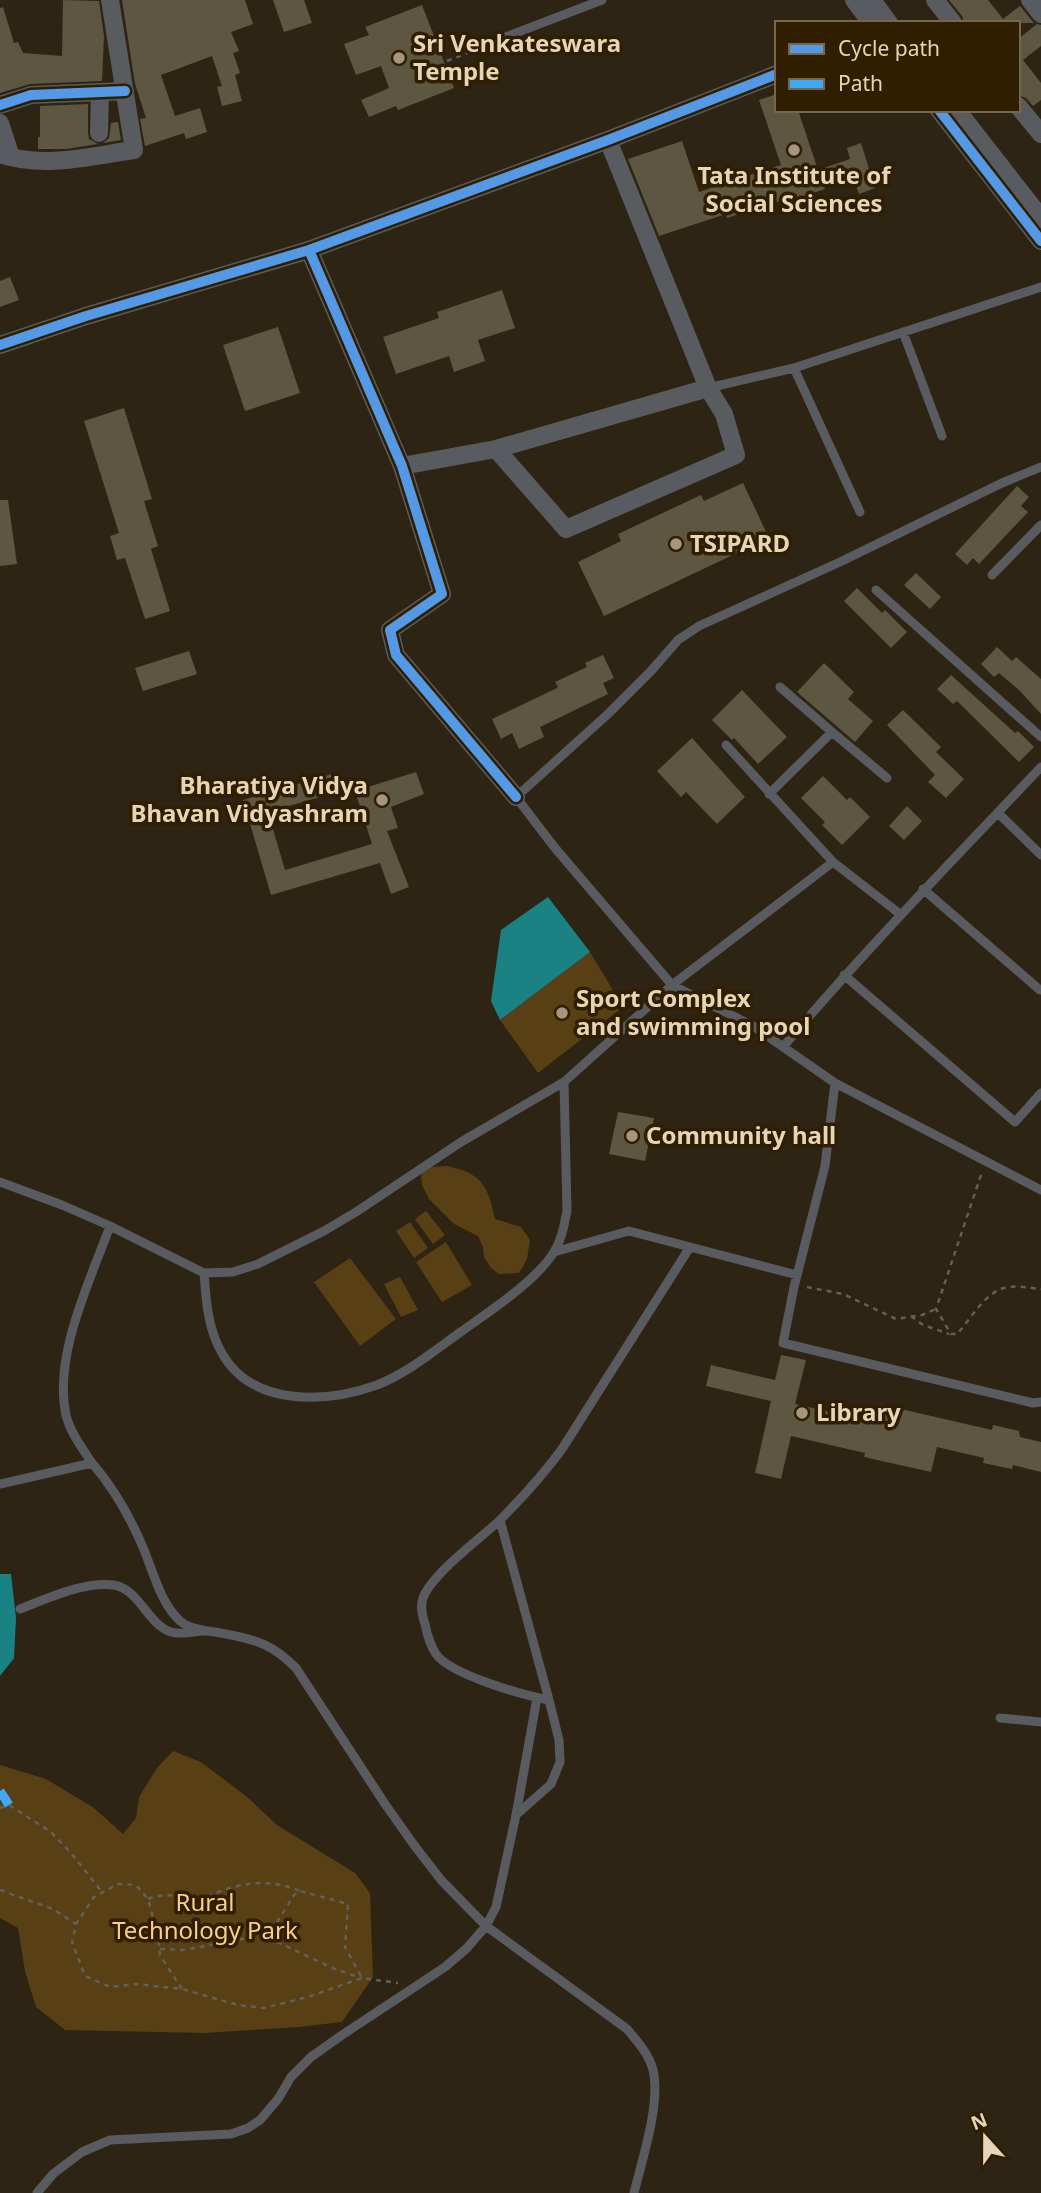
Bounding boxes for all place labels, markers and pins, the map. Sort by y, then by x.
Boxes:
place label: Sri Venkateswara Temple [413,26,621,87]
marker: Sri Venkateswara Temple [391,50,407,66]
marker: Tata Institute of Social Sciences [786,142,802,158]
place label: Tata Institute of Social Sciences [697,158,892,219]
place label: TSIPARD [690,526,790,559]
marker: TSIPARD [668,536,684,552]
place label: Bharatiya Vidya Bhavan Vidyashram [130,768,368,829]
marker: Bharatiya Vidya Bhavan Vidyashram [374,792,390,808]
place label: Sport Complex and swimming pool [576,981,810,1042]
marker: Sport Complex and swimming pool [554,1005,570,1021]
place label: Community hall [646,1118,836,1151]
marker: Community hall [624,1128,640,1144]
place label: Library [816,1395,901,1428]
marker: Library [794,1405,810,1421]

